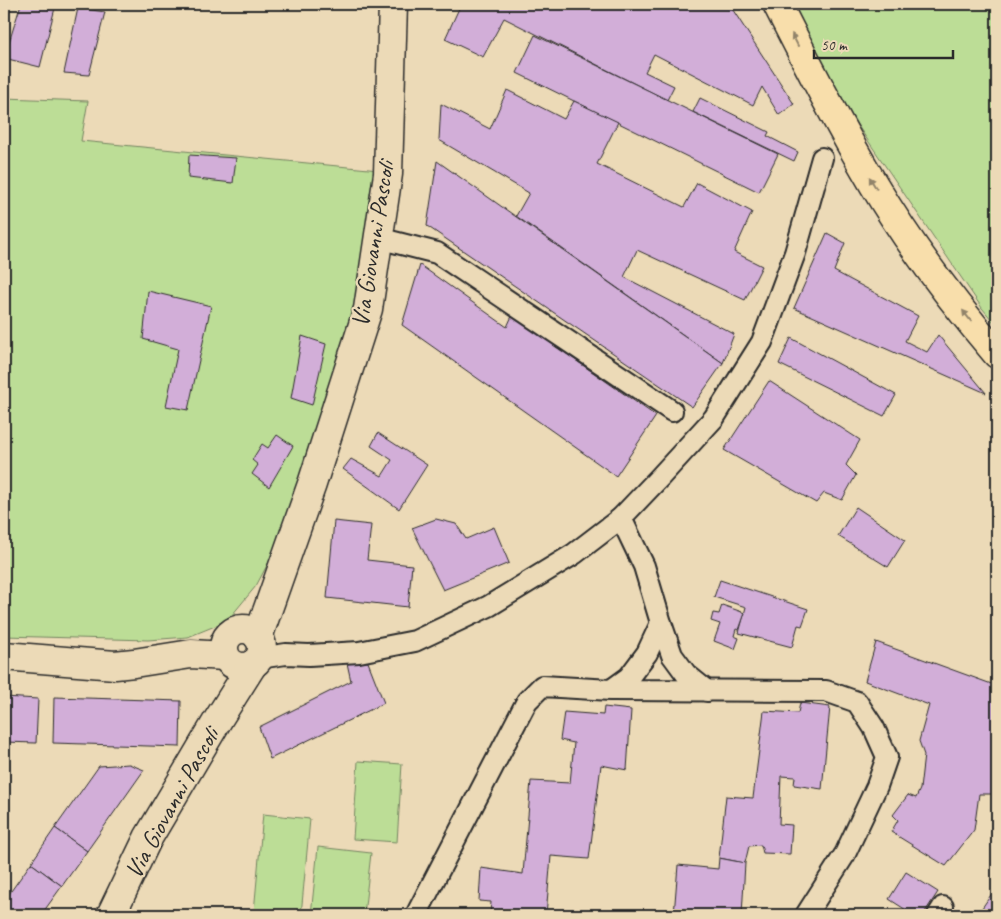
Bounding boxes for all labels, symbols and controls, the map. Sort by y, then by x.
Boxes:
scale bar [814,28,952,60]
one-way arrow [791,33,799,48]
text: 50 m [821,36,848,55]
street label: Via Giovanni Pascoli [344,156,402,329]
one-way arrow [869,176,878,189]
one-way arrow [961,310,972,323]
street label: Via Giovanni Pascoli [117,719,228,884]

